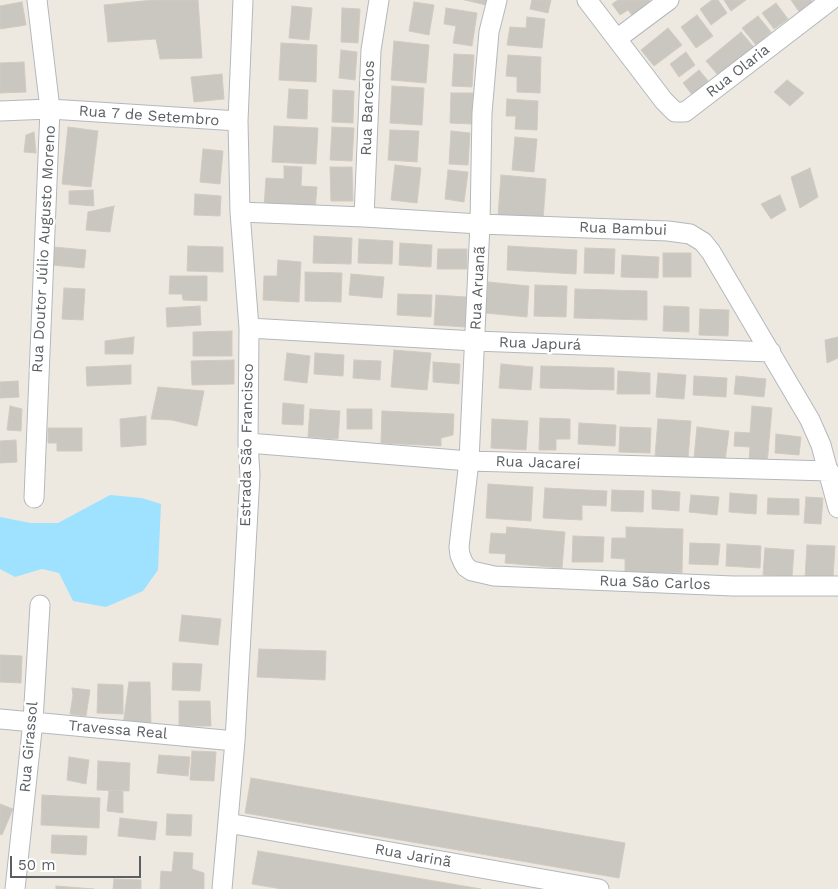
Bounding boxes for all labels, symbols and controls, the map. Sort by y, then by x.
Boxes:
street label: Rua Olaria [703,41,773,101]
street label: Rua Barcelos [357,60,379,156]
street label: Rua 7 de Setembro [78,102,220,130]
street label: Rua Doutor Júlio Augusto Moreno [29,125,59,373]
street label: Rua Bambui [579,218,667,240]
street label: Rua Aruanã [467,245,489,331]
street label: Rua Japurá [498,334,582,354]
street label: Estrada São Francisco [237,363,257,527]
street label: Rua Jacareí [495,453,581,473]
street label: Rua São Carlos [599,572,711,594]
street label: Rua Girassol [16,701,42,793]
street label: Travessa Real [68,717,168,743]
street label: Rua Jarinã [373,840,453,872]
scale bar [12,846,144,878]
text: 50 m [18,856,55,874]

